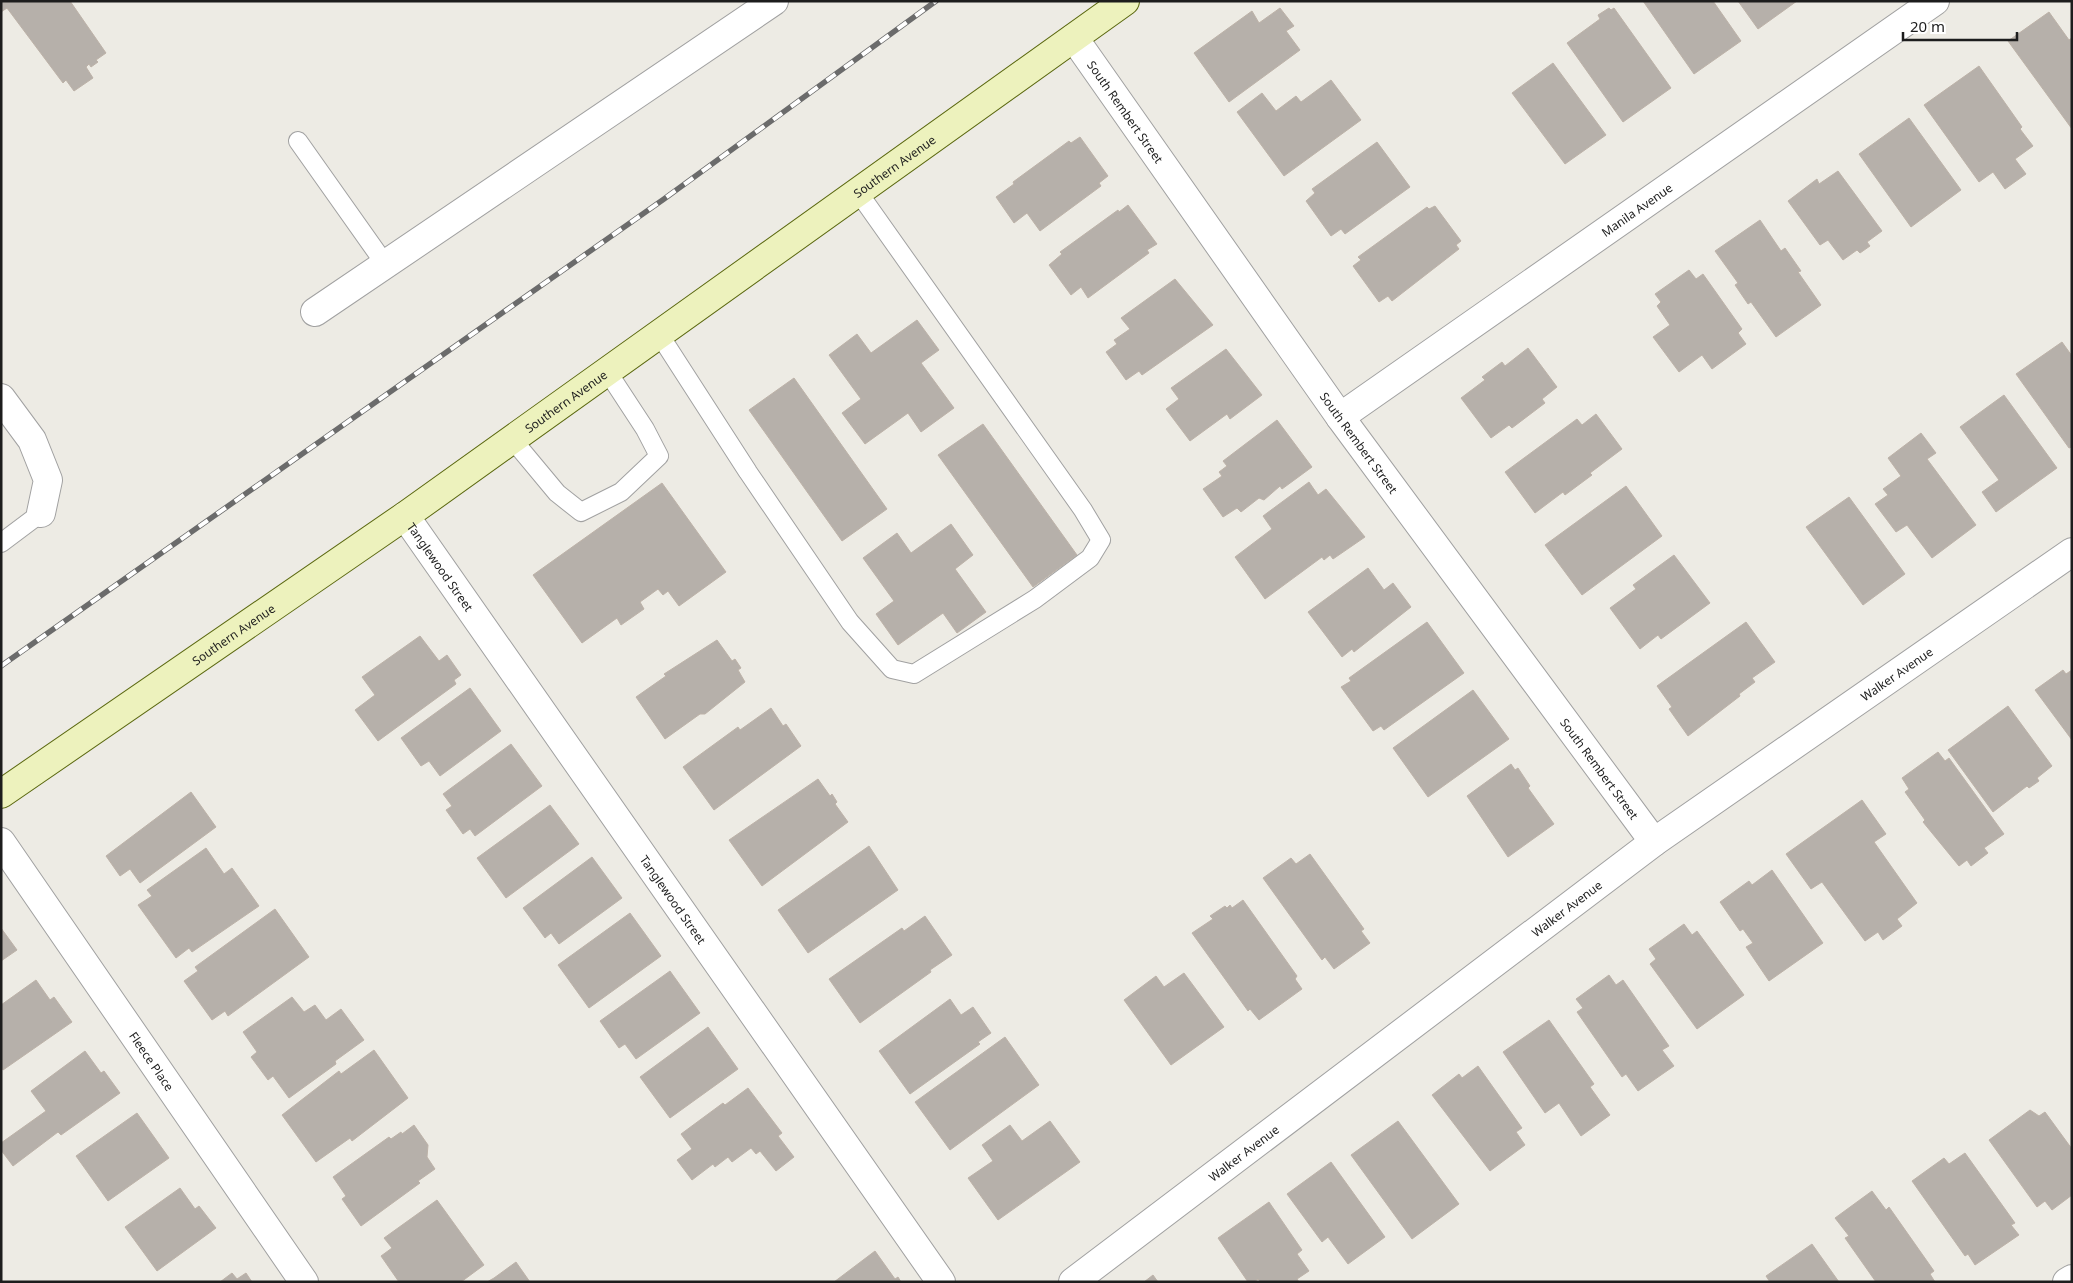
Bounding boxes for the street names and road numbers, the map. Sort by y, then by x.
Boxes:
street label: South Rembert Street [1084,57,1168,167]
street label: Southern Avenue [850,131,939,201]
street label: Manila Avenue [1598,179,1676,240]
street label: Southern Avenue [521,366,610,436]
street label: South Rembert Street [1316,388,1402,497]
street label: Tanglewood Street [403,519,478,615]
street label: Southern Avenue [188,599,278,669]
street label: Walker Avenue [1857,643,1936,705]
street label: South Rembert Street [1557,714,1643,823]
street label: Tanglewood Street [636,852,711,948]
street label: Walker Avenue [1528,876,1605,941]
street label: Fleece Place [126,1028,178,1094]
street label: Walker Avenue [1205,1120,1282,1185]

